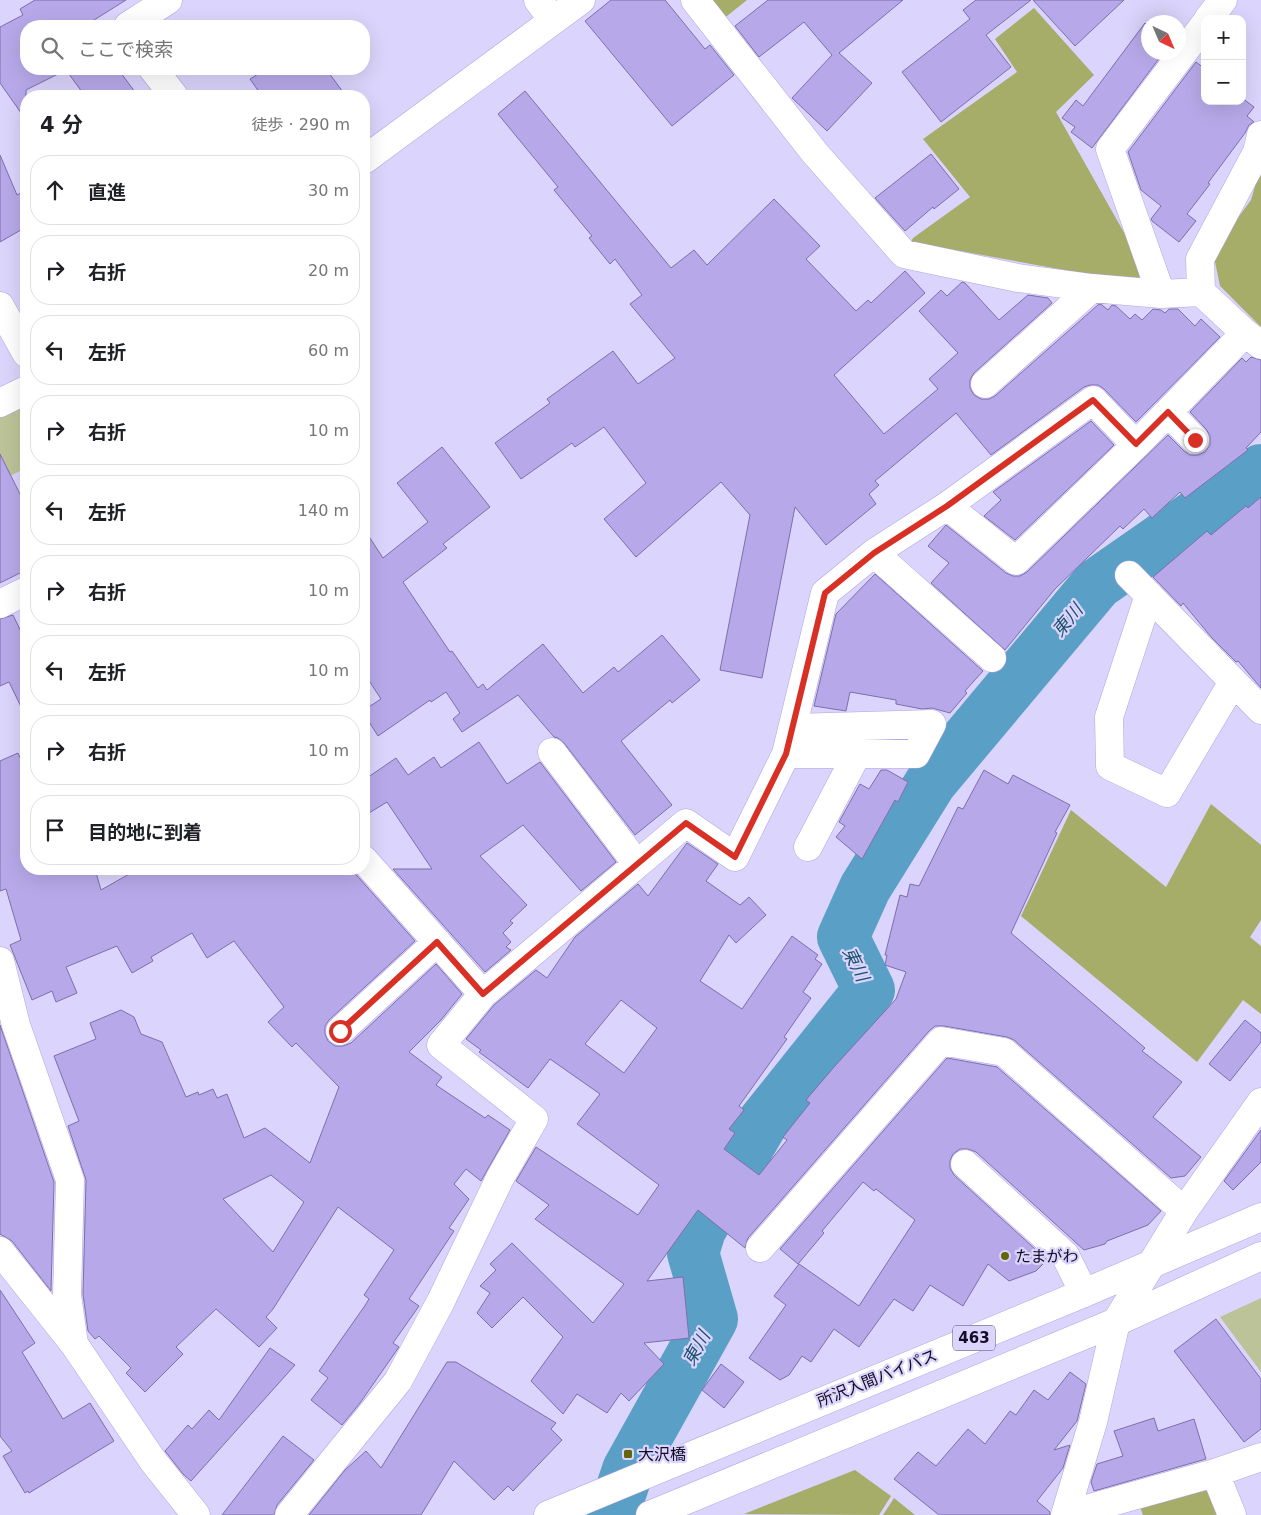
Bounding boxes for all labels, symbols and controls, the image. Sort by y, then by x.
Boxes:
north arrow [1141,15,1186,60]
map controls [1201,15,1246,105]
button: + [1201,15,1246,60]
search box [20,20,370,75]
icon: search [38,34,66,62]
text: ここで検索 [78,38,173,60]
button: − [1201,60,1246,105]
text: 4 分 [40,113,83,137]
text: 徒歩 · 290 m [252,115,350,134]
icon: ahead [41,176,69,204]
text: 直進 [88,181,126,203]
text: 30 m [308,181,349,200]
icon: right [41,256,69,284]
text: 右折 [88,261,126,283]
text: 20 m [308,261,349,280]
icon: left [41,336,69,364]
text: 左折 [88,341,126,363]
text: 60 m [308,341,349,360]
icon: right [41,416,69,444]
text: 右折 [88,421,126,443]
text: 10 m [308,421,349,440]
route end [1184,429,1207,452]
icon: left [41,496,69,524]
text: 左折 [88,501,126,523]
text: 140 m [298,501,349,520]
icon: right [41,576,69,604]
text: 右折 [88,581,126,603]
text: 10 m [308,581,349,600]
water label: 東川 [1047,598,1088,641]
icon: left [41,656,69,684]
text: 左折 [88,661,126,683]
text: 10 m [308,661,349,680]
icon: right [41,736,69,764]
text: 右折 [88,741,126,763]
text: 10 m [308,741,349,760]
icon: arrive [41,816,69,844]
text: 目的地に到着 [88,821,202,843]
water label: 東川 [839,943,874,987]
route start [329,1020,352,1043]
place label: たまがわ [1015,1247,1079,1266]
marker: たまがわ [999,1250,1011,1262]
water label: 東川 [678,1325,715,1369]
road number: 463 [953,1326,995,1350]
street label: 所沢入間バイパス [814,1345,940,1411]
place label: 大沢橋 [638,1445,686,1464]
marker: 大沢橋 [622,1448,634,1460]

